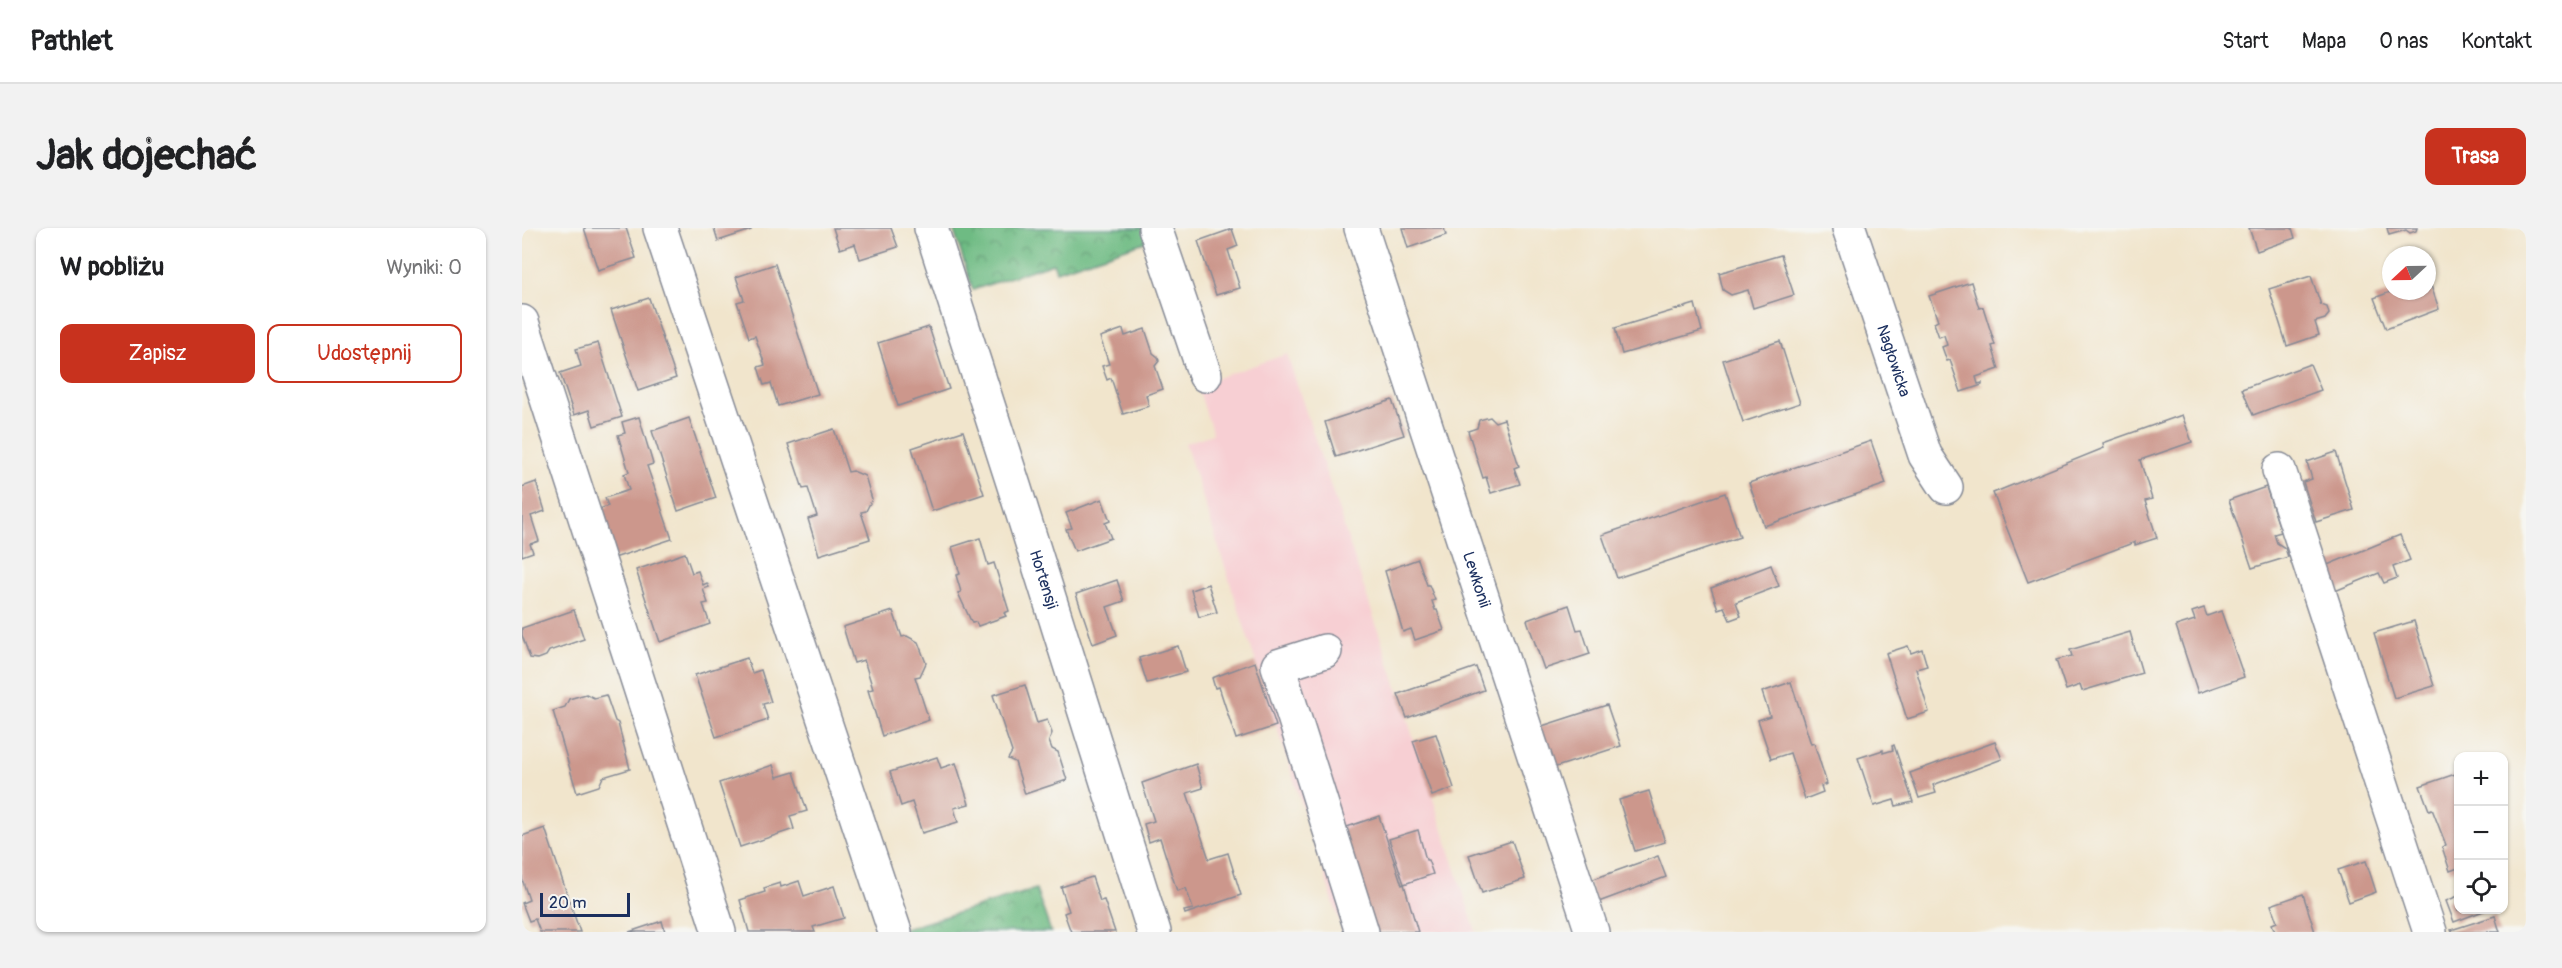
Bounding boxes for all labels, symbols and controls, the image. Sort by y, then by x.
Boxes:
text: Pathlet [30,24,113,59]
text: Start [2222,28,2269,55]
text: Mapa [2302,28,2346,55]
text: O nas [2379,28,2428,55]
text: Kontakt [2461,28,2532,55]
button: Trasa [2425,128,2526,185]
text: Jak dojechać [36,130,257,182]
north arrow [2382,246,2436,300]
text: W pobliżu [60,251,164,283]
text: Wyniki: 0 [386,255,462,280]
street label: Nagłowicka [1872,322,1915,399]
button: Zapisz [60,324,255,383]
button: Udostępnij [267,324,462,383]
street label: Hortensji [1025,547,1062,612]
street label: Lewkonii [1458,549,1495,610]
map controls [2454,752,2508,914]
button: + [2454,752,2508,806]
button: − [2454,806,2508,860]
button: locate [2454,860,2508,914]
scale bar [540,890,630,918]
text: 20 m [549,893,587,913]

